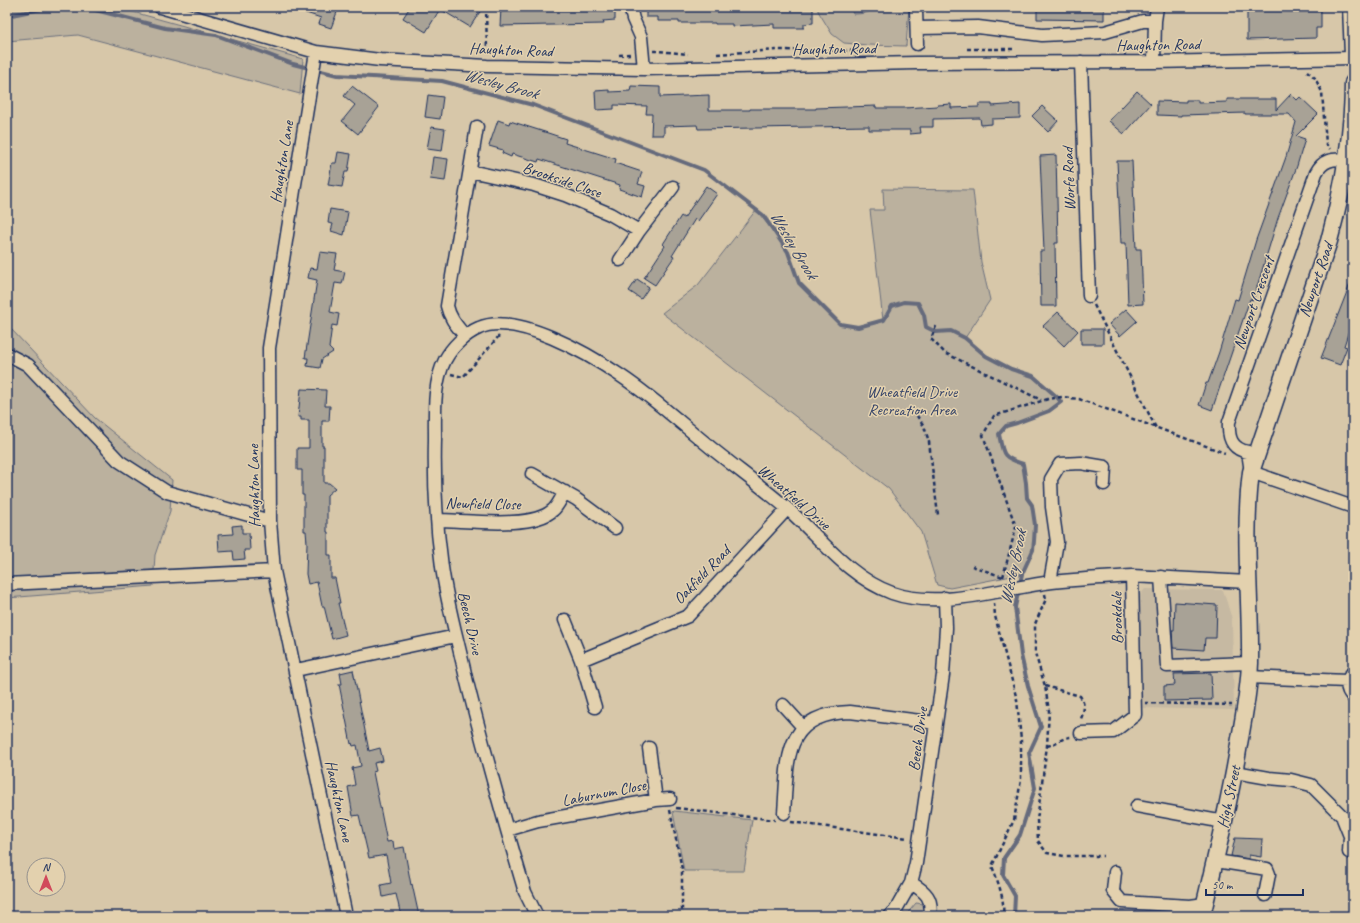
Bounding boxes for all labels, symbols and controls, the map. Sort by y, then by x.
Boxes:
street label: Haughton Road [1116,34,1203,56]
street label: Haughton Road [792,38,879,60]
street label: Haughton Road [469,39,556,62]
water label: Wesley Brook [462,64,543,105]
street label: Haughton Lane [266,118,299,205]
street label: Worfe Road [1058,144,1080,211]
street label: Brookside Close [520,157,606,203]
water label: Wesley Brook [766,207,824,285]
street label: Newport Road [1294,238,1339,320]
street label: Newport Crescent [1229,251,1280,352]
park label: Wheatfield Drive Recreation Area [867,382,959,420]
street label: Haughton Lane [243,442,265,528]
street label: Wheatfield Drive [753,460,836,535]
street label: Newfield Close [445,493,523,515]
water label: Wesley Brook [995,525,1032,606]
street label: Oakfield Road [669,540,737,608]
street label: Beech Drive [453,590,487,658]
street label: Brookdale [1107,590,1127,644]
street label: Beech Drive [904,704,933,772]
street label: Haughton Lane [321,758,358,845]
street label: High Street [1213,762,1246,830]
street label: Laburnum Close [560,775,649,811]
north arrow [26,857,66,897]
text: N [43,860,52,874]
scale bar [1206,871,1303,897]
text: 50 m [1212,877,1234,893]

